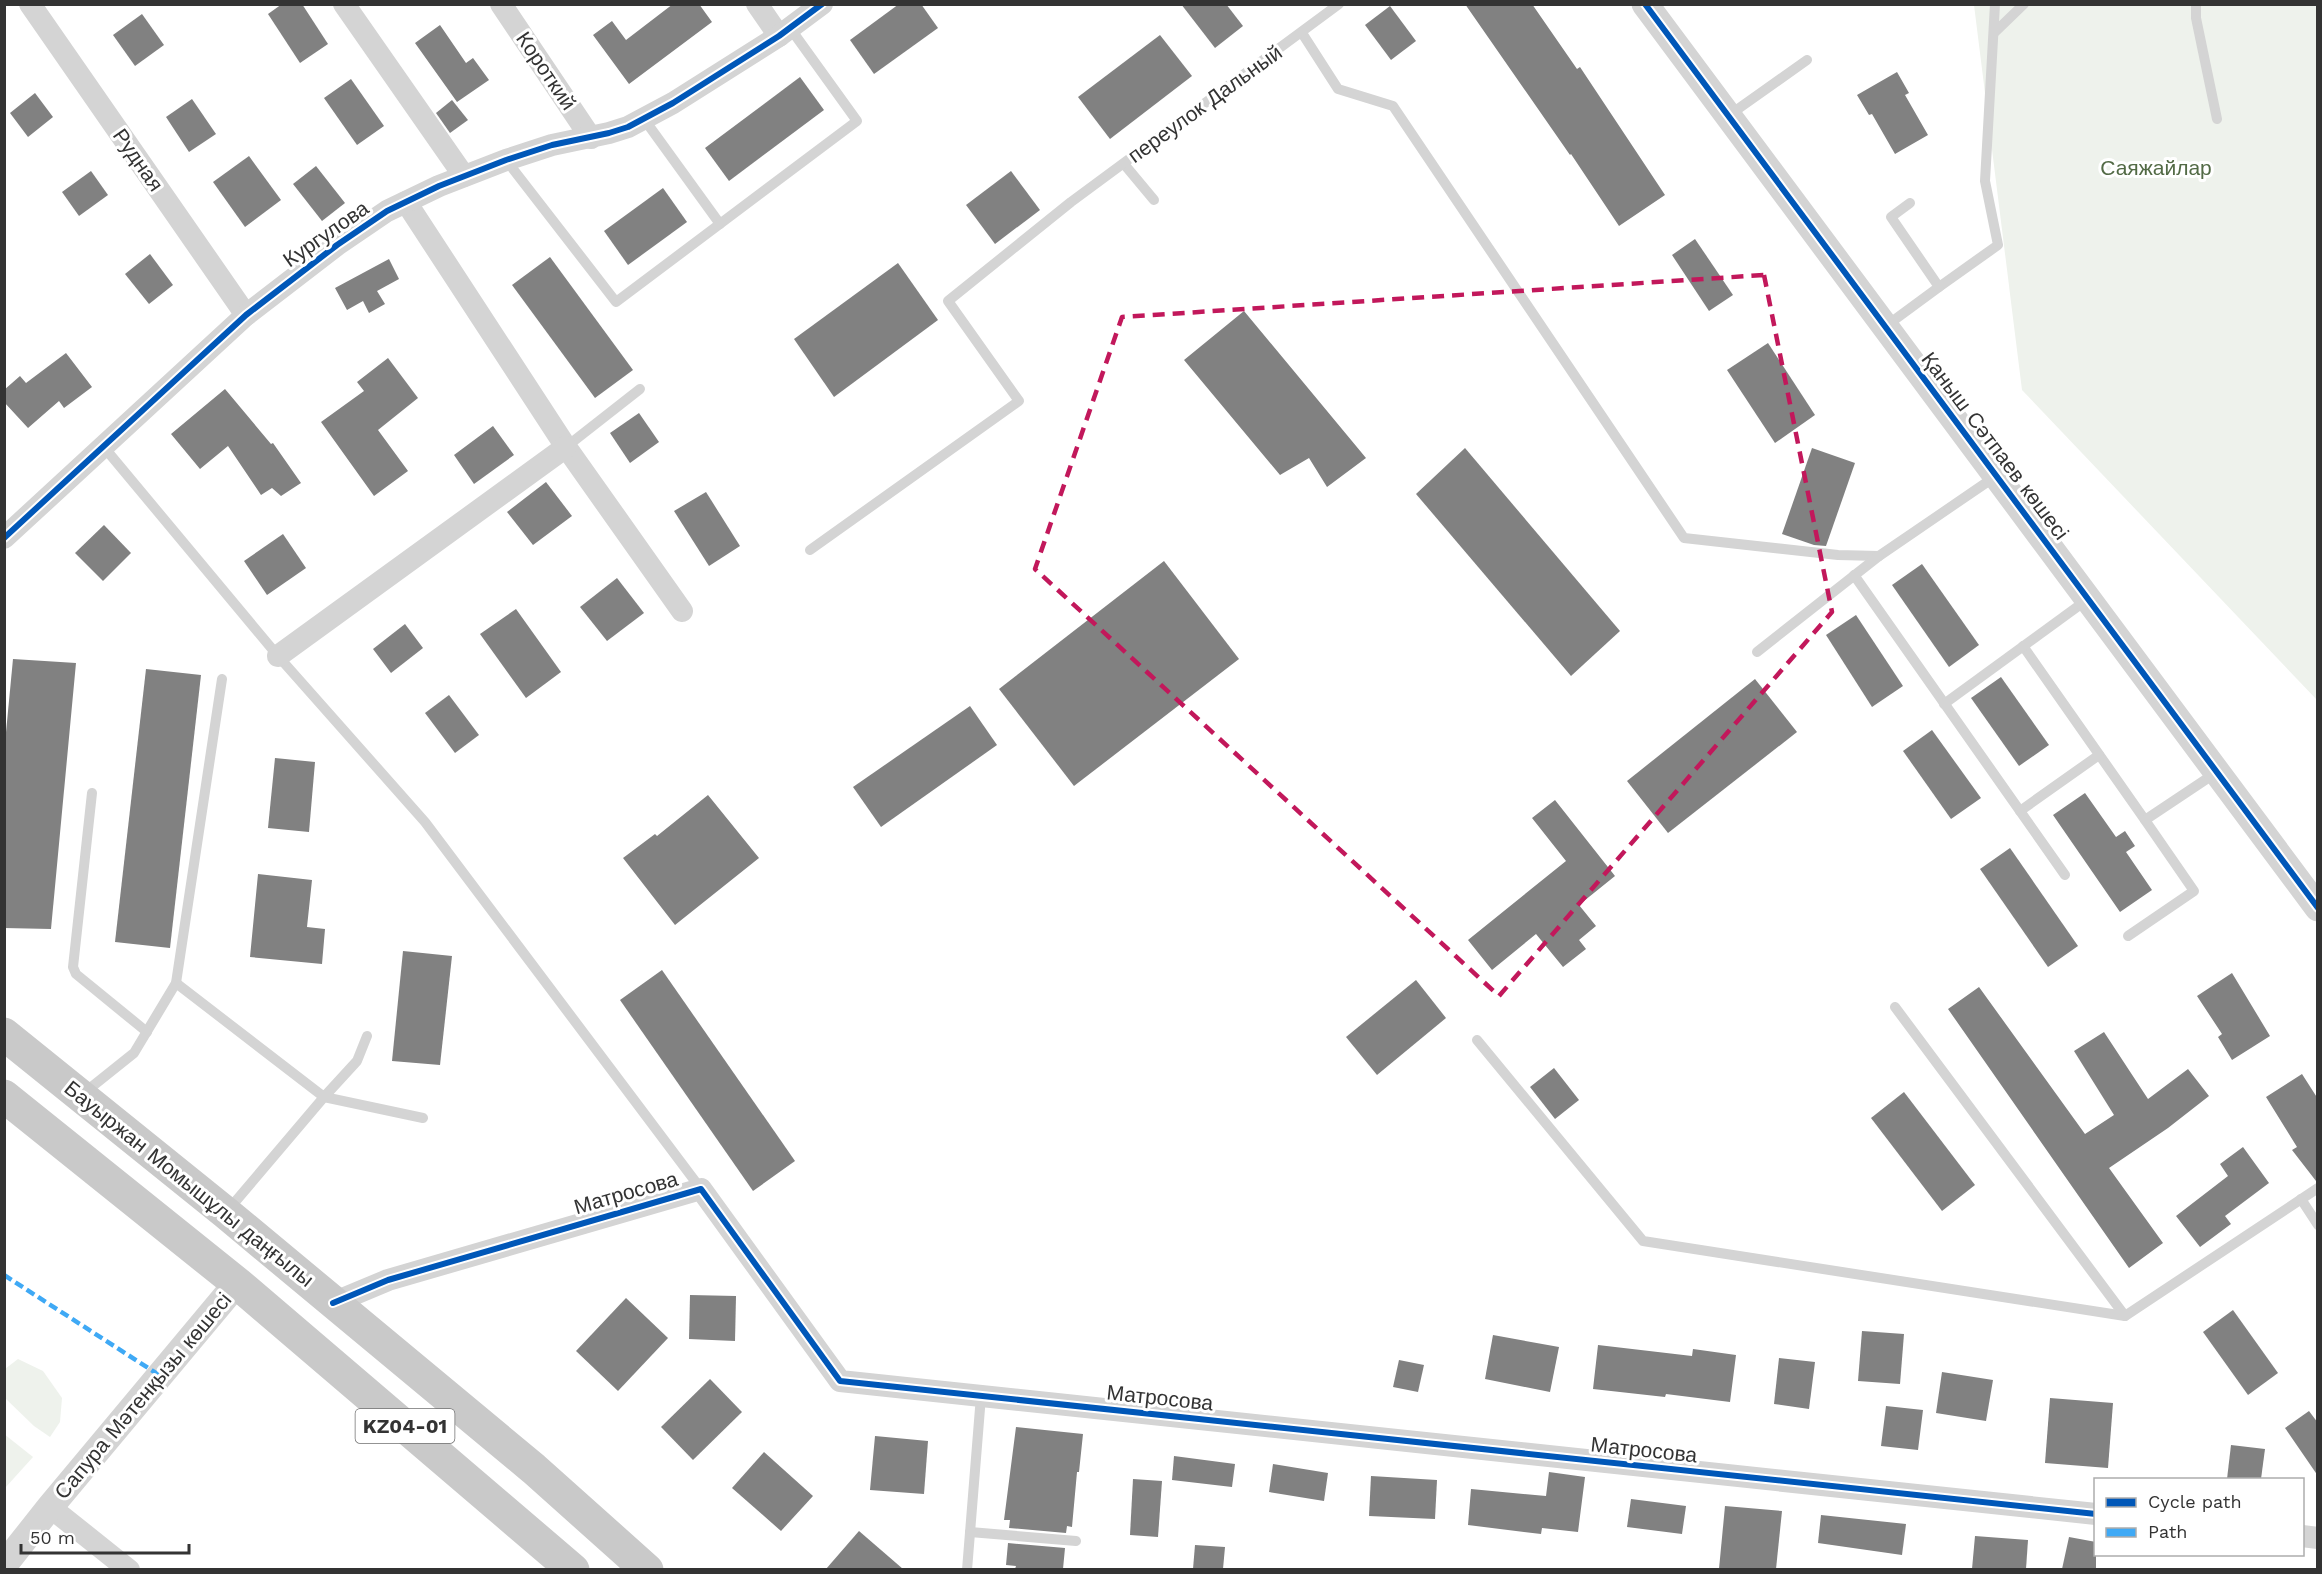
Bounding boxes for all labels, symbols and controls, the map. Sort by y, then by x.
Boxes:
street label: Короткий [511,27,582,115]
street label: переулок Дальный [1123,39,1287,168]
street label: Рудная [108,124,169,196]
park label: Саяжайлар [2100,155,2212,180]
street label: Кургулова [278,195,374,272]
street label: Қаныш Сәтпаев көшесі [1917,347,2074,545]
street label: Бауыржан Момышұлы даңғылы [60,1075,319,1292]
street label: Матросова [571,1166,681,1219]
street label: Сапура Мәтенқызы көшесі [49,1287,236,1504]
street label: Матросова [1106,1379,1215,1416]
road number: KZ04-01 [356,1409,454,1443]
street label: Матросова [1590,1431,1699,1468]
legend [2094,1478,2304,1556]
text: Cycle path [2148,1491,2242,1512]
scale bar [21,1517,189,1555]
text: Path [2148,1521,2188,1542]
text: 50 m [30,1527,75,1548]

